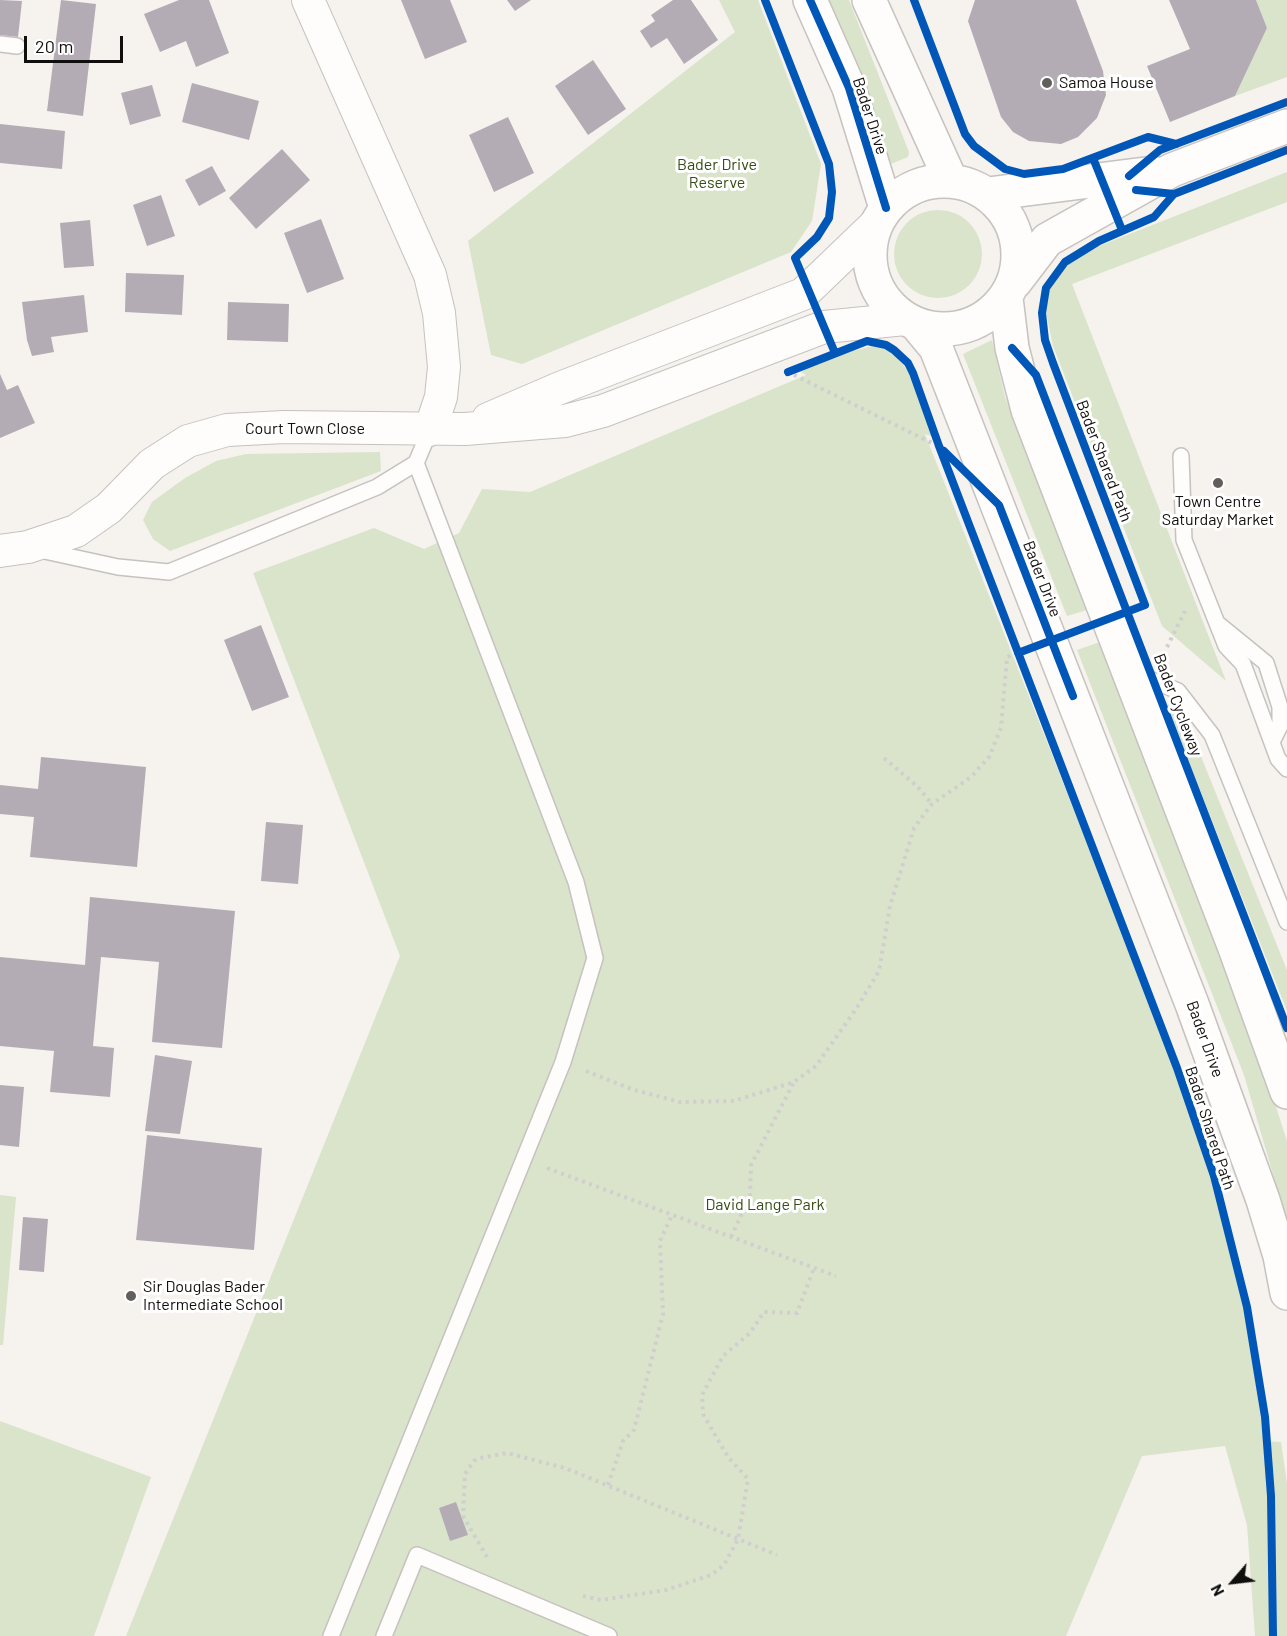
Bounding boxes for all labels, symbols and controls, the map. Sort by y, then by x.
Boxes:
scale bar [27,24,126,62]
text: 20 m [35,35,73,57]
place label: Samoa House [1059,73,1154,93]
street label: Bader Drive [849,75,891,157]
marker: Samoa House [1040,76,1054,90]
park label: Bader Drive Reserve [677,155,757,193]
street label: Bader Shared Path [1072,397,1136,525]
street label: Court Town Close [245,419,365,439]
marker: Town Centre Saturday Market [1211,476,1225,490]
place label: Town Centre Saturday Market [1162,492,1274,530]
street label: Bader Drive [1019,538,1065,620]
street label: Bader Cycleway [1150,651,1206,759]
street label: Bader Drive [1182,998,1228,1080]
street label: Bader Shared Path [1181,1064,1239,1192]
park label: David Lange Park [705,1195,825,1215]
place label: Sir Douglas Bader Intermediate School [143,1277,283,1315]
marker: Sir Douglas Bader Intermediate School [124,1289,138,1303]
north arrow [1203,1552,1263,1612]
text: N [1206,1582,1228,1600]

